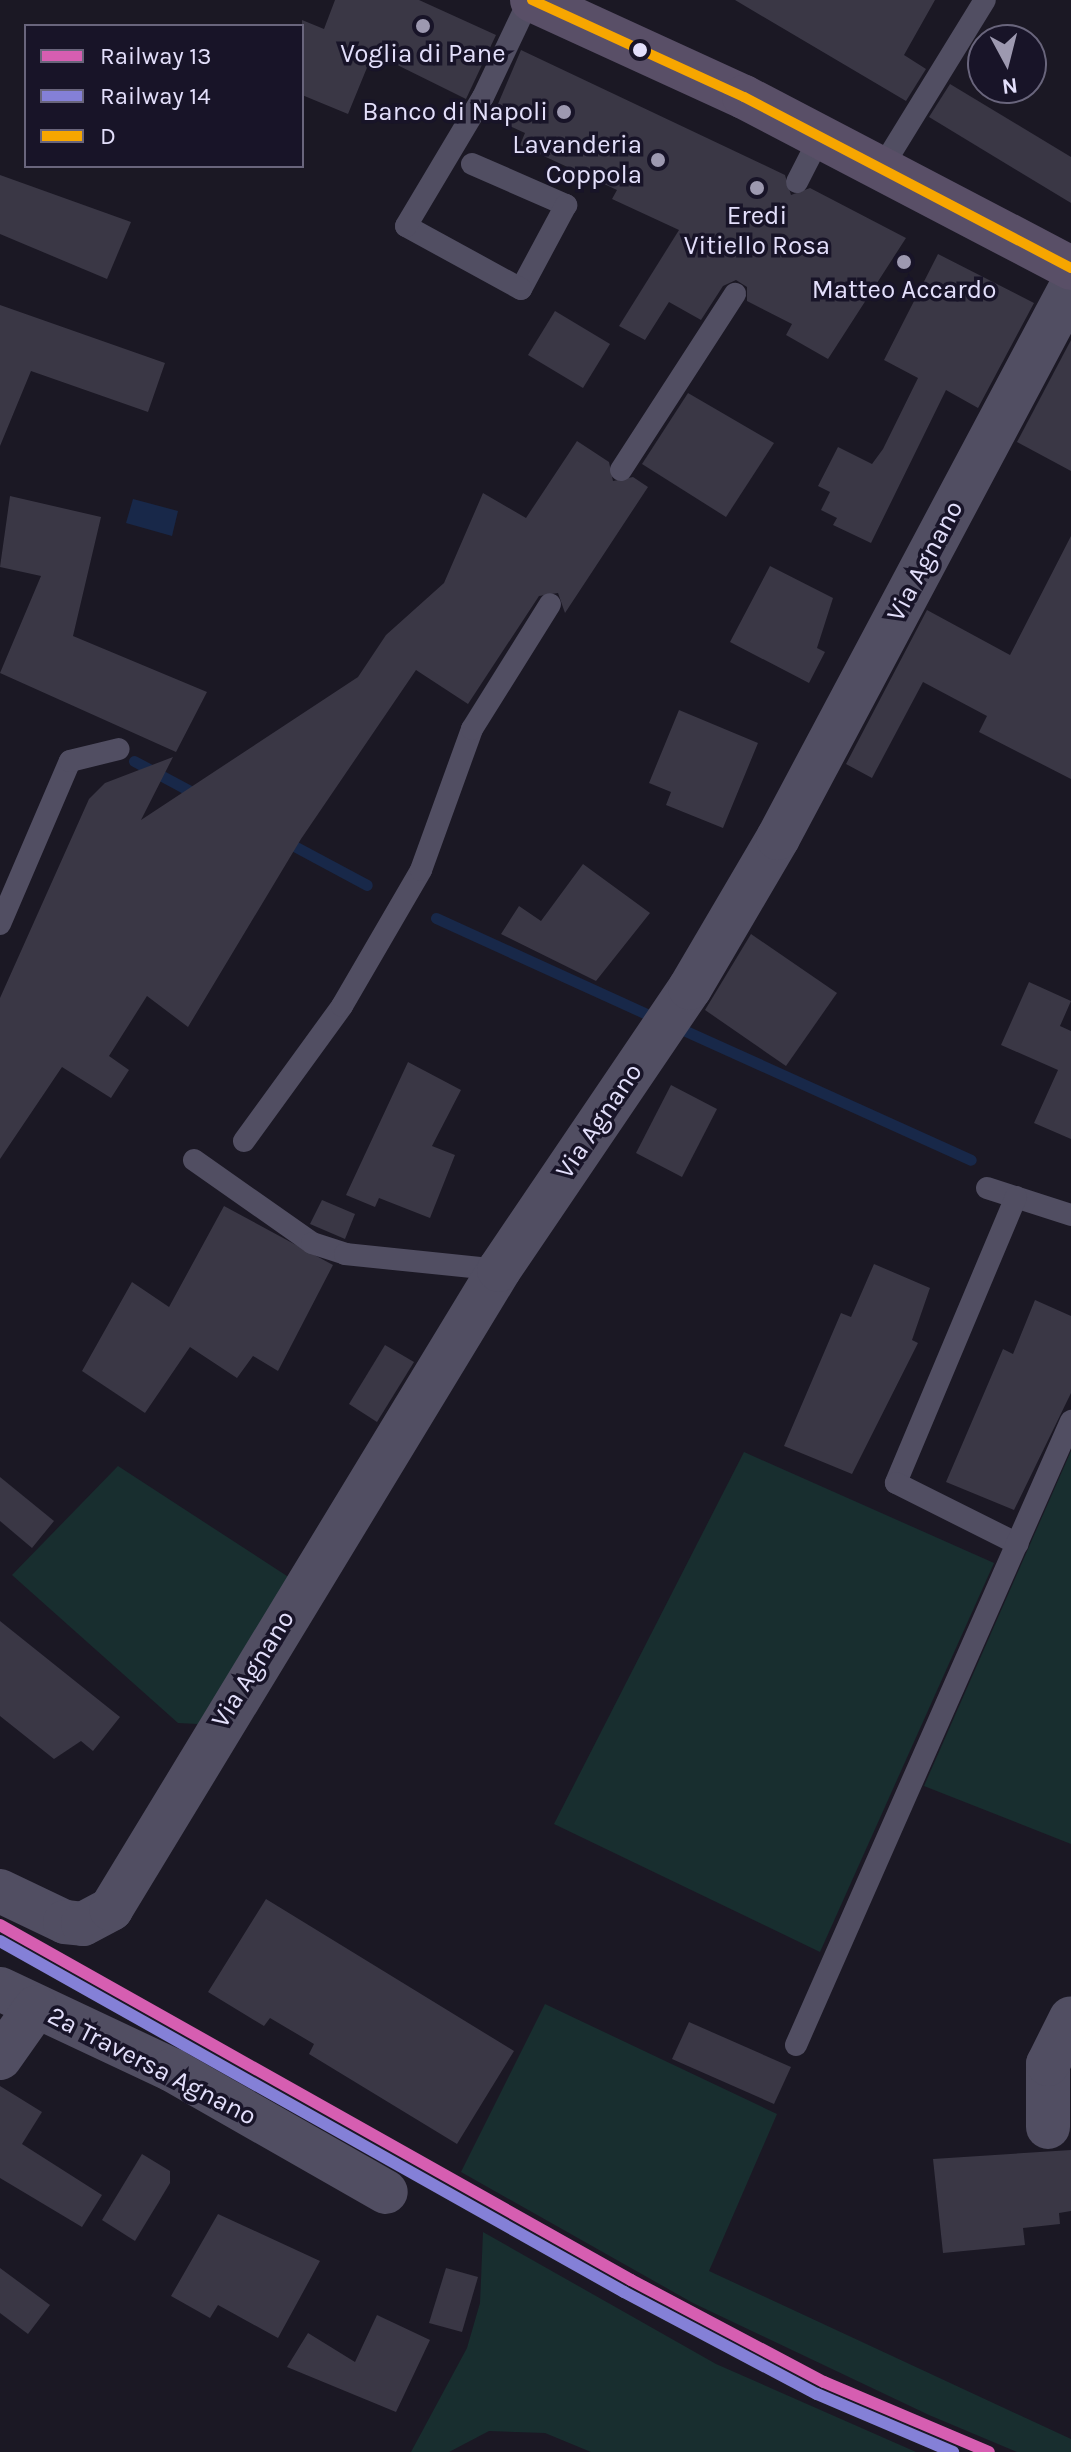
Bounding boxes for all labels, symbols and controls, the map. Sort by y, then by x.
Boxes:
marker: Voglia di Pane [414,17,432,35]
legend [24,24,304,168]
north arrow [967,24,1047,104]
place label: Voglia di Pane [340,38,506,70]
text: Railway 13 [100,42,211,70]
unlabelled marker [632,42,648,58]
text: N [1000,72,1019,100]
text: Railway 14 [100,82,211,110]
place label: Banco di Napoli [362,96,548,128]
marker: Banco di Napoli [555,103,573,121]
text: D [100,122,116,150]
place label: Lavanderia Coppola [512,129,642,190]
marker: Lavanderia Coppola [649,151,667,169]
marker: Eredi Vitiello Rosa [748,179,766,197]
place label: Eredi Vitiello Rosa [684,200,830,262]
marker: Matteo Accardo [895,253,913,271]
place label: Matteo Accardo [812,274,996,306]
street label: Via Agnano [880,495,970,627]
street label: Via Agnano [549,1057,649,1185]
street label: Via Agnano [205,1605,301,1733]
street label: 2ª Traversa Agnano [43,2000,261,2132]

